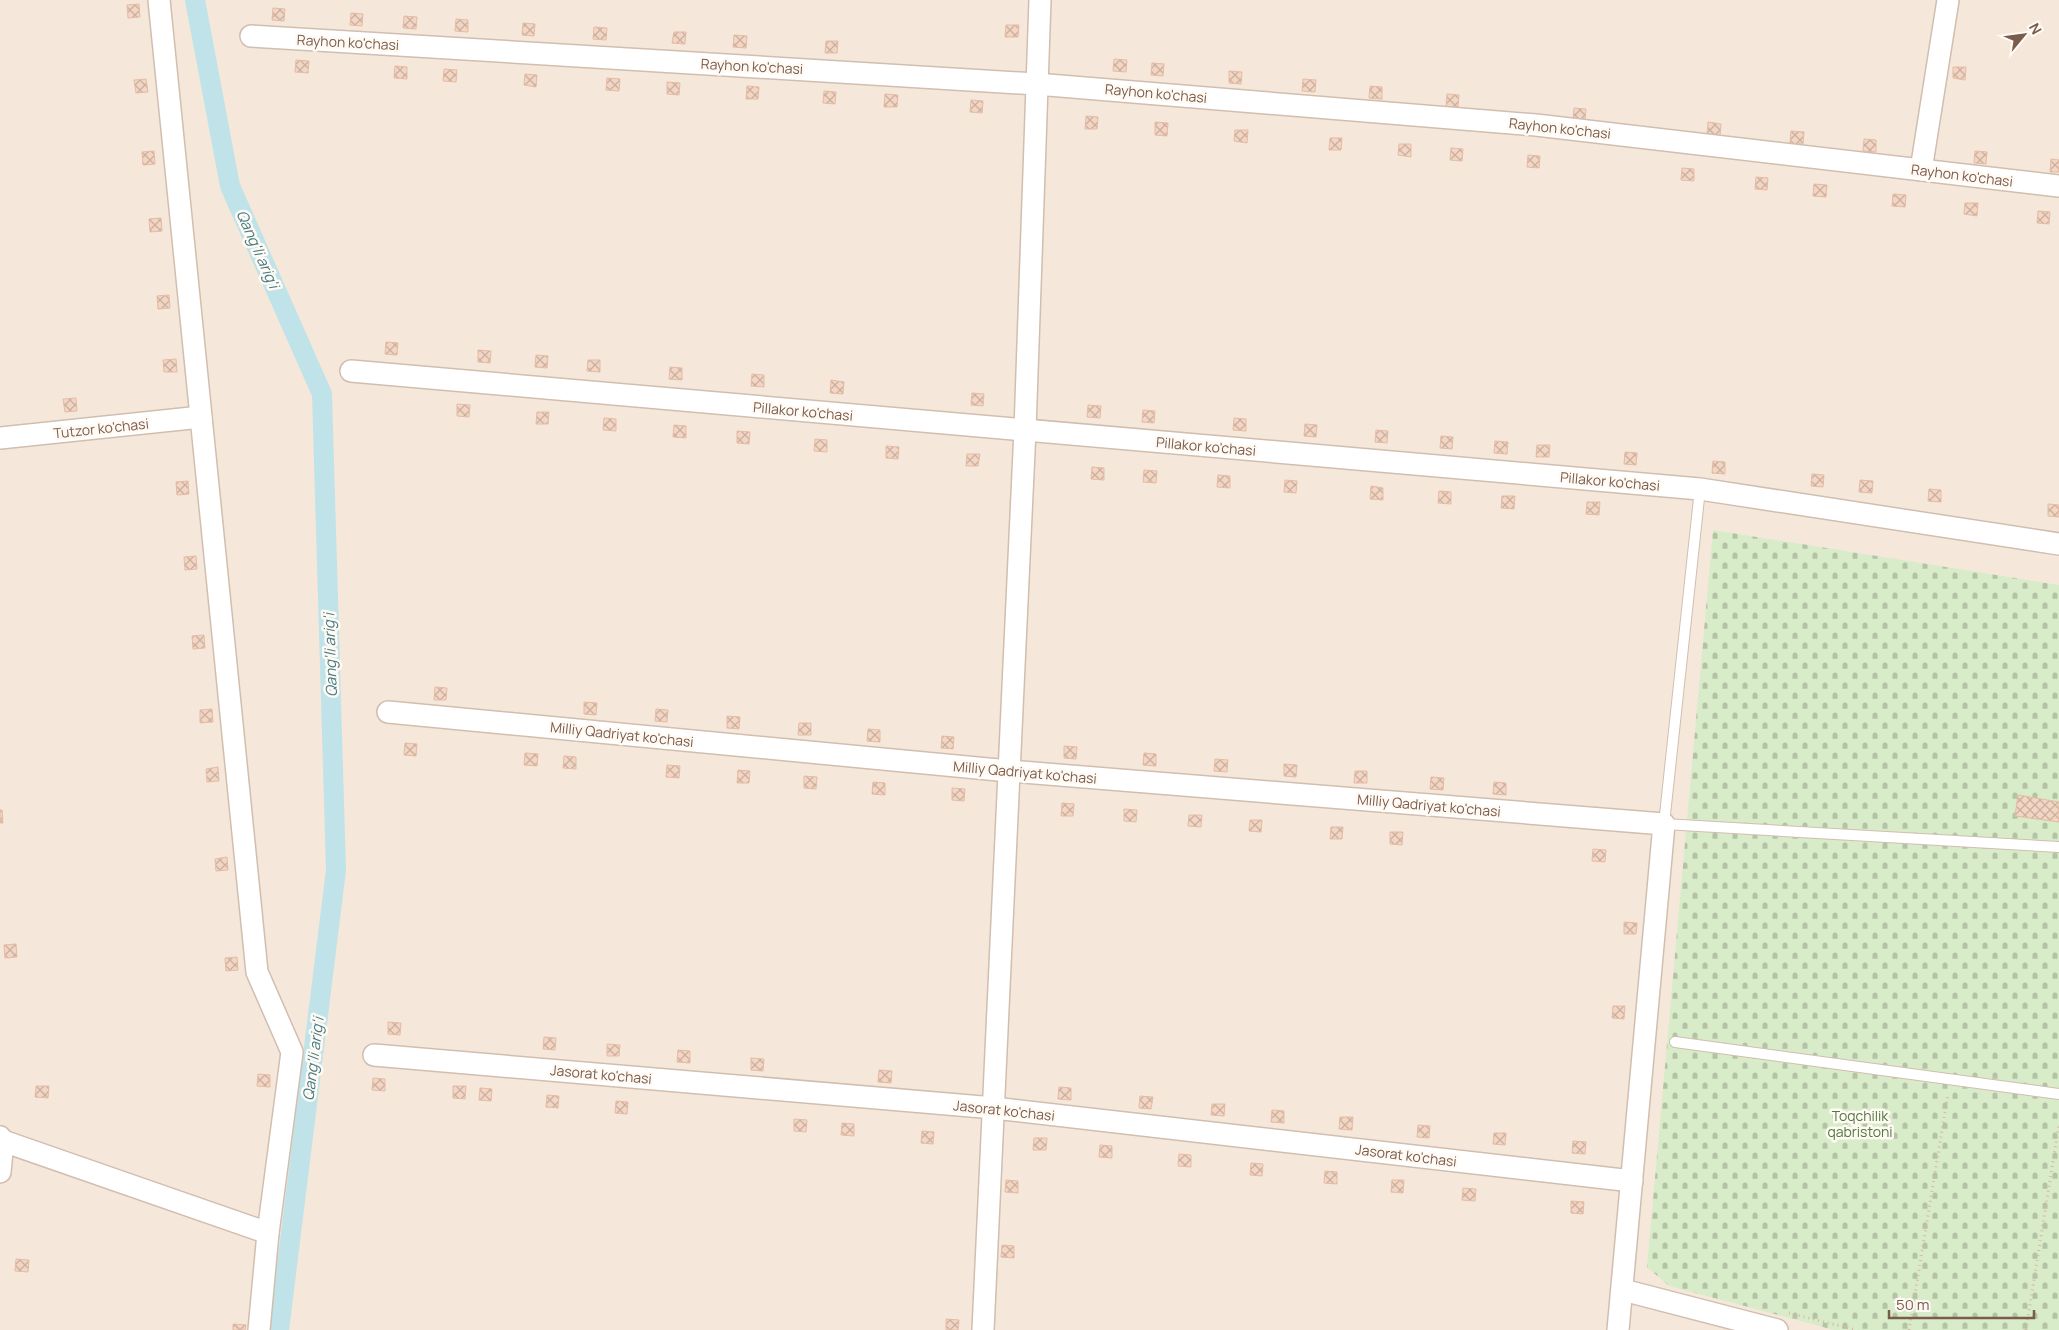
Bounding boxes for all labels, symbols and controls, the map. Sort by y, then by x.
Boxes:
north arrow [1999,10,2049,60]
text: N [2025,19,2047,37]
street label: Rayhon ko'chasi [296,30,400,54]
street label: Rayhon ko'chasi [700,54,804,78]
street label: Rayhon ko'chasi [1104,79,1208,107]
street label: Rayhon ko'chasi [1508,113,1612,143]
street label: Rayhon ko'chasi [1910,159,2014,191]
water label: Qang'li arig'i [231,206,286,294]
street label: Pillakor ko'chasi [752,397,854,425]
street label: Tutzor ko'chasi [52,414,150,442]
street label: Pillakor ko'chasi [1155,432,1257,460]
street label: Pillakor ko'chasi [1559,467,1661,495]
water label: Qang'li arig'i [318,610,342,697]
street label: Milliy Qadriyat ko'chasi [549,717,695,751]
street label: Milliy Qadriyat ko'chasi [952,756,1098,788]
street label: Milliy Qadriyat ko'chasi [1356,789,1502,821]
water label: Qang'li arig'i [297,1014,329,1102]
street label: Jasorat ko'chasi [549,1060,653,1088]
street label: Jasorat ko'chasi [952,1095,1056,1125]
park label: Toqchilik qabristoni [1827,1106,1893,1141]
street label: Jasorat ko'chasi [1354,1139,1458,1171]
scale bar [1889,1288,2034,1320]
text: 50 m [1896,1294,1930,1315]

